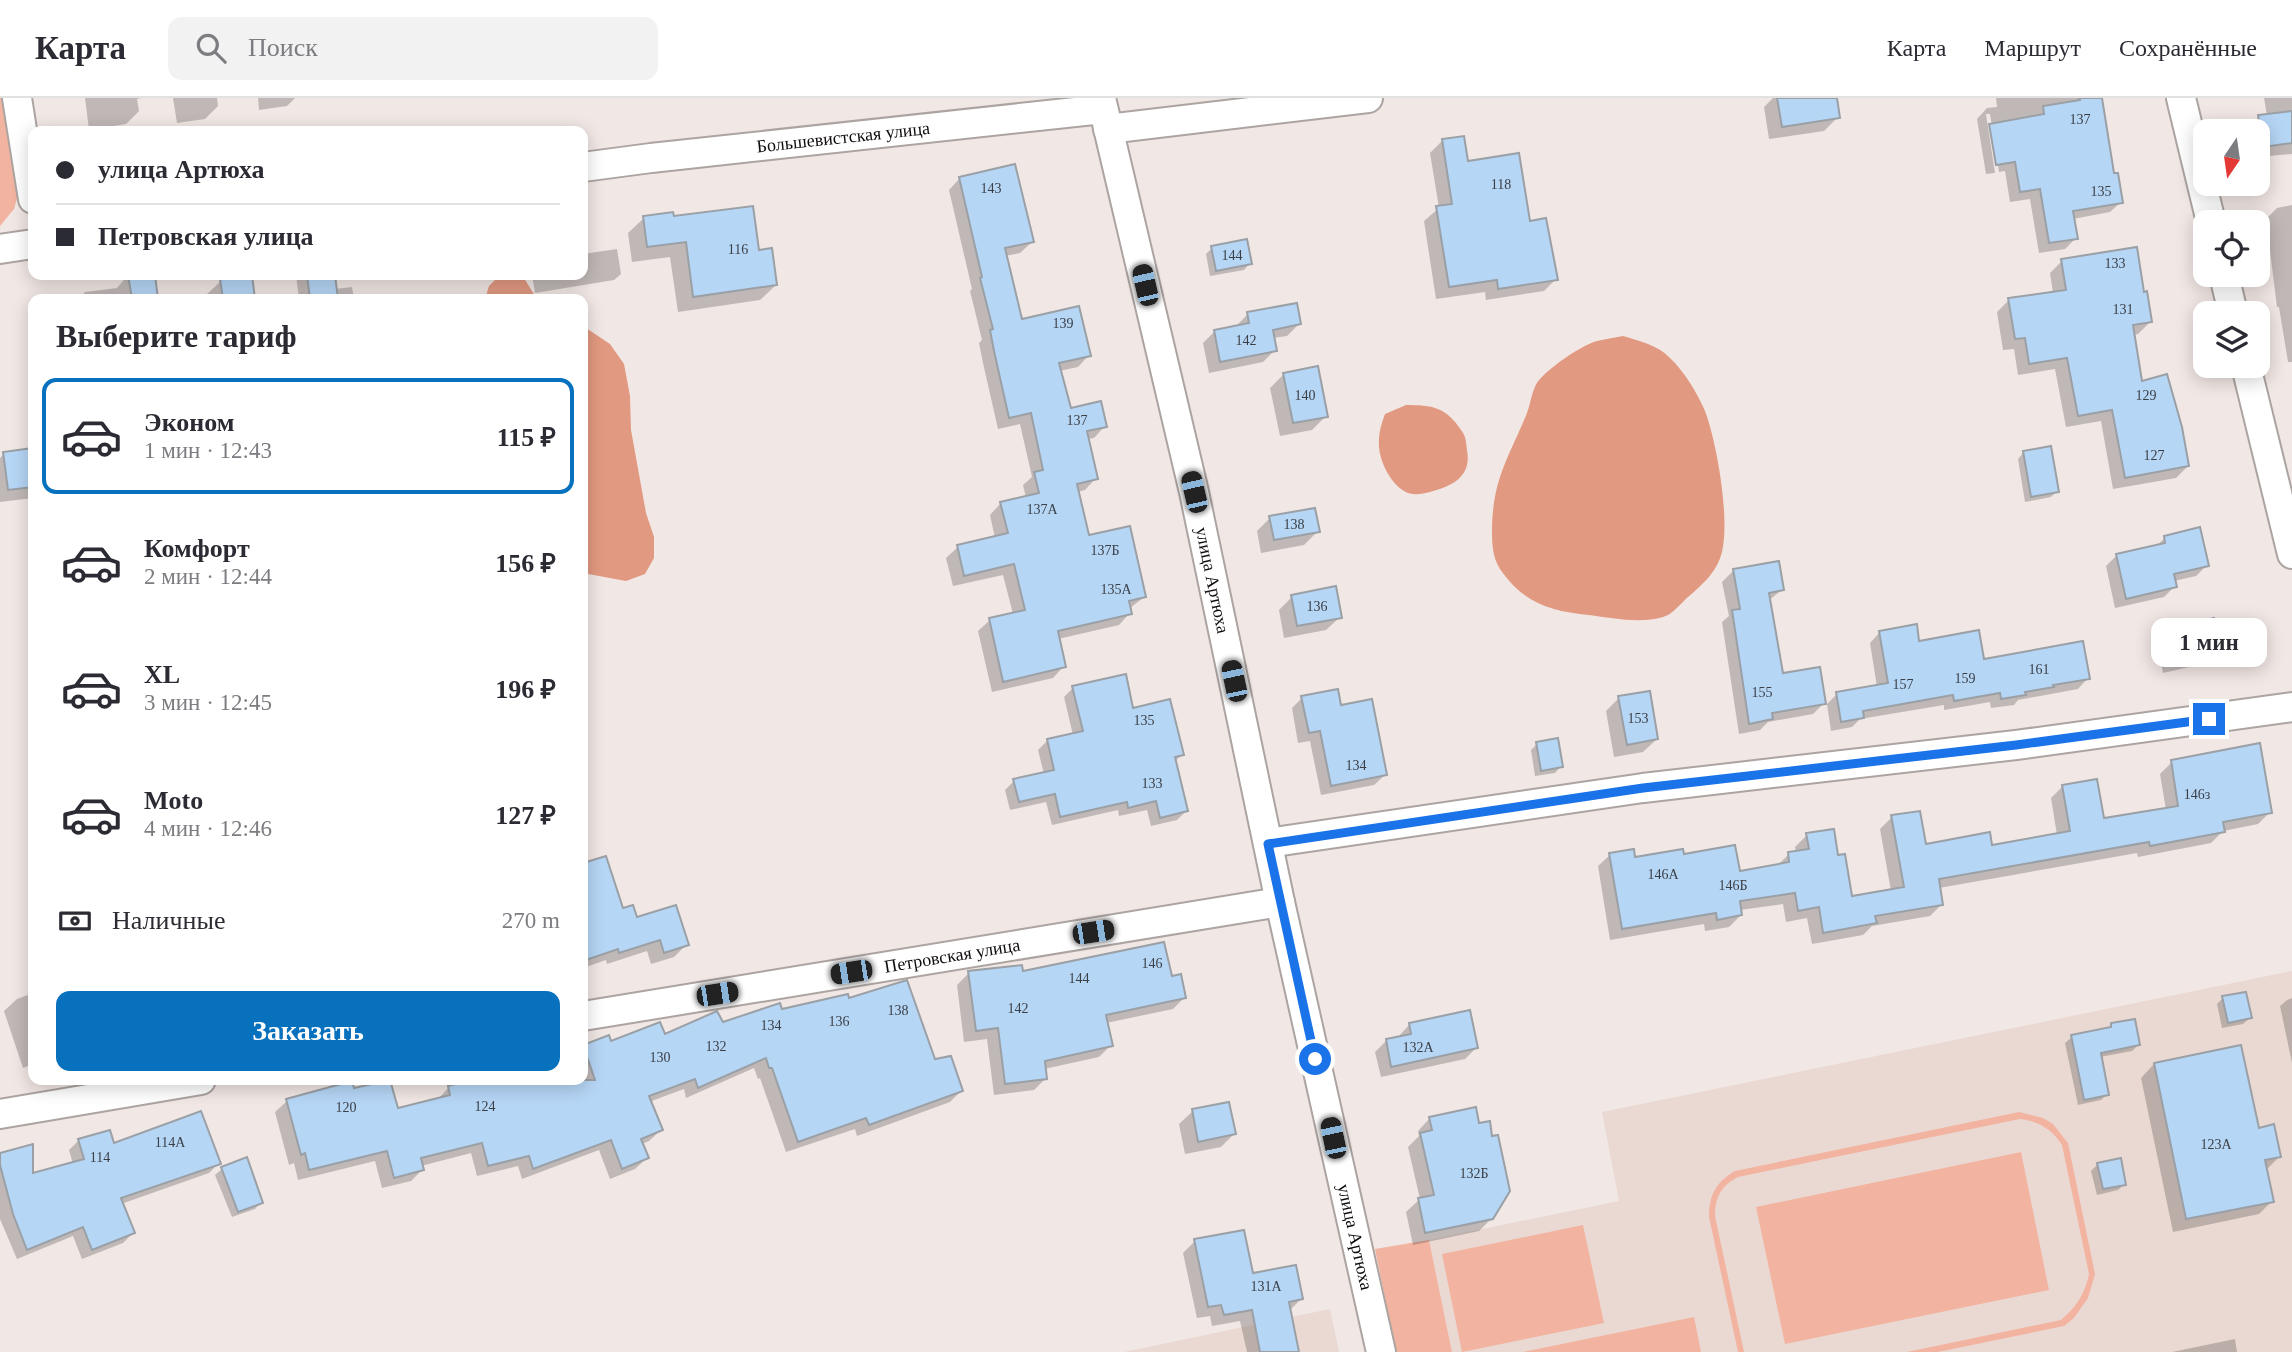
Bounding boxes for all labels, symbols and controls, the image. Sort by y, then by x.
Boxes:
search box [168,17,658,80]
icon: search [192,29,230,67]
text: Карта [35,30,126,66]
text: Поиск [248,33,318,62]
text: Карта [1887,35,1946,61]
text: Маршрут [1984,35,2081,61]
text: Сохранённые [2119,35,2257,61]
house number: 137 [2070,112,2091,127]
street label: Большевистская улица [756,118,931,156]
north arrow [2193,119,2270,196]
map controls [2193,119,2270,378]
text: улица Артюха [98,155,265,184]
house number: 118 [1491,177,1511,192]
house number: 143 [981,181,1002,196]
house number: 135 [2091,184,2112,199]
button: locate [2193,210,2270,287]
text: Петровская улица [98,222,314,251]
house number: 116 [728,242,748,257]
house number: 144 [1222,248,1243,263]
house number: 133 [2105,256,2126,271]
car [1131,262,1160,308]
button: layers [2193,301,2270,378]
house number: 131 [2113,302,2134,317]
house number: 139 [1053,316,1074,331]
text: Выберите тариф [56,318,297,354]
house number: 142 [1236,333,1257,348]
house number: 140 [1295,388,1316,403]
house number: 129 [2136,388,2157,403]
icon: car [60,405,123,468]
text: Эконом [144,408,234,437]
house number: 137 [1067,413,1088,428]
text: 115 ₽ [497,423,556,452]
text: 1 мин · 12:43 [144,438,272,463]
house number: 127 [2144,448,2165,463]
car [1180,469,1209,515]
house number: 137А [1026,502,1058,517]
house number: 138 [1284,517,1305,532]
street label: улица Артюха [1192,525,1233,635]
icon: car [60,531,123,594]
text: Комфорт [144,534,250,563]
house number: 137Б [1090,543,1120,558]
text: 156 ₽ [495,549,556,578]
text: 2 мин · 12:44 [144,564,272,589]
house number: 135А [1100,582,1132,597]
house number: 136 [1307,599,1328,614]
callout: 1 мин [2151,618,2267,666]
text: 1 мин [2179,630,2239,655]
icon: car [60,657,123,720]
car [1220,658,1249,704]
text: XL [144,660,180,689]
house number: 161 [2029,662,2050,677]
house number: 159 [1955,671,1976,686]
text: 196 ₽ [495,675,556,704]
house number: 157 [1893,677,1914,692]
house number: 155 [1752,685,1773,700]
text: 3 мин · 12:45 [144,690,272,715]
route end [2193,703,2225,735]
house number: 153 [1628,711,1649,726]
house number: 135 [1134,713,1155,728]
house number: 134 [1346,758,1367,773]
house number: 133 [1142,776,1163,791]
icon: car [60,783,123,846]
text: Moto [144,786,203,815]
house number: 146з [2184,787,2211,802]
text: 127 ₽ [495,801,556,830]
text: 4 мин · 12:46 [144,816,272,841]
house number: 146А [1647,867,1679,882]
house number: 146Б [1718,878,1748,893]
icon: cash [56,902,94,940]
text: Наличные [112,906,225,935]
text: 270 m [502,908,560,933]
car [1071,918,1116,946]
street label: Петровская улица [883,935,1021,977]
house number: 146 [1142,956,1163,971]
car [829,958,874,986]
house number: 144 [1069,971,1090,986]
car [695,980,740,1008]
button: Заказать [56,991,560,1071]
house number: 142 [1008,1001,1029,1016]
house number: 138 [888,1003,909,1018]
house number: 136 [829,1014,850,1029]
house number: 134 [761,1018,782,1033]
house number: 132 [706,1039,727,1054]
house number: 132А [1402,1040,1434,1055]
route start [1299,1043,1331,1075]
house number: 130 [650,1050,671,1065]
house number: 124 [475,1099,496,1114]
house number: 120 [336,1100,357,1115]
car [1319,1115,1348,1161]
house number: 114А [155,1135,186,1150]
house number: 123А [2200,1137,2232,1152]
house number: 114 [90,1150,110,1165]
house number: 132Б [1459,1166,1489,1181]
street label: улица Артюха [1334,1182,1377,1292]
house number: 131А [1250,1279,1282,1294]

